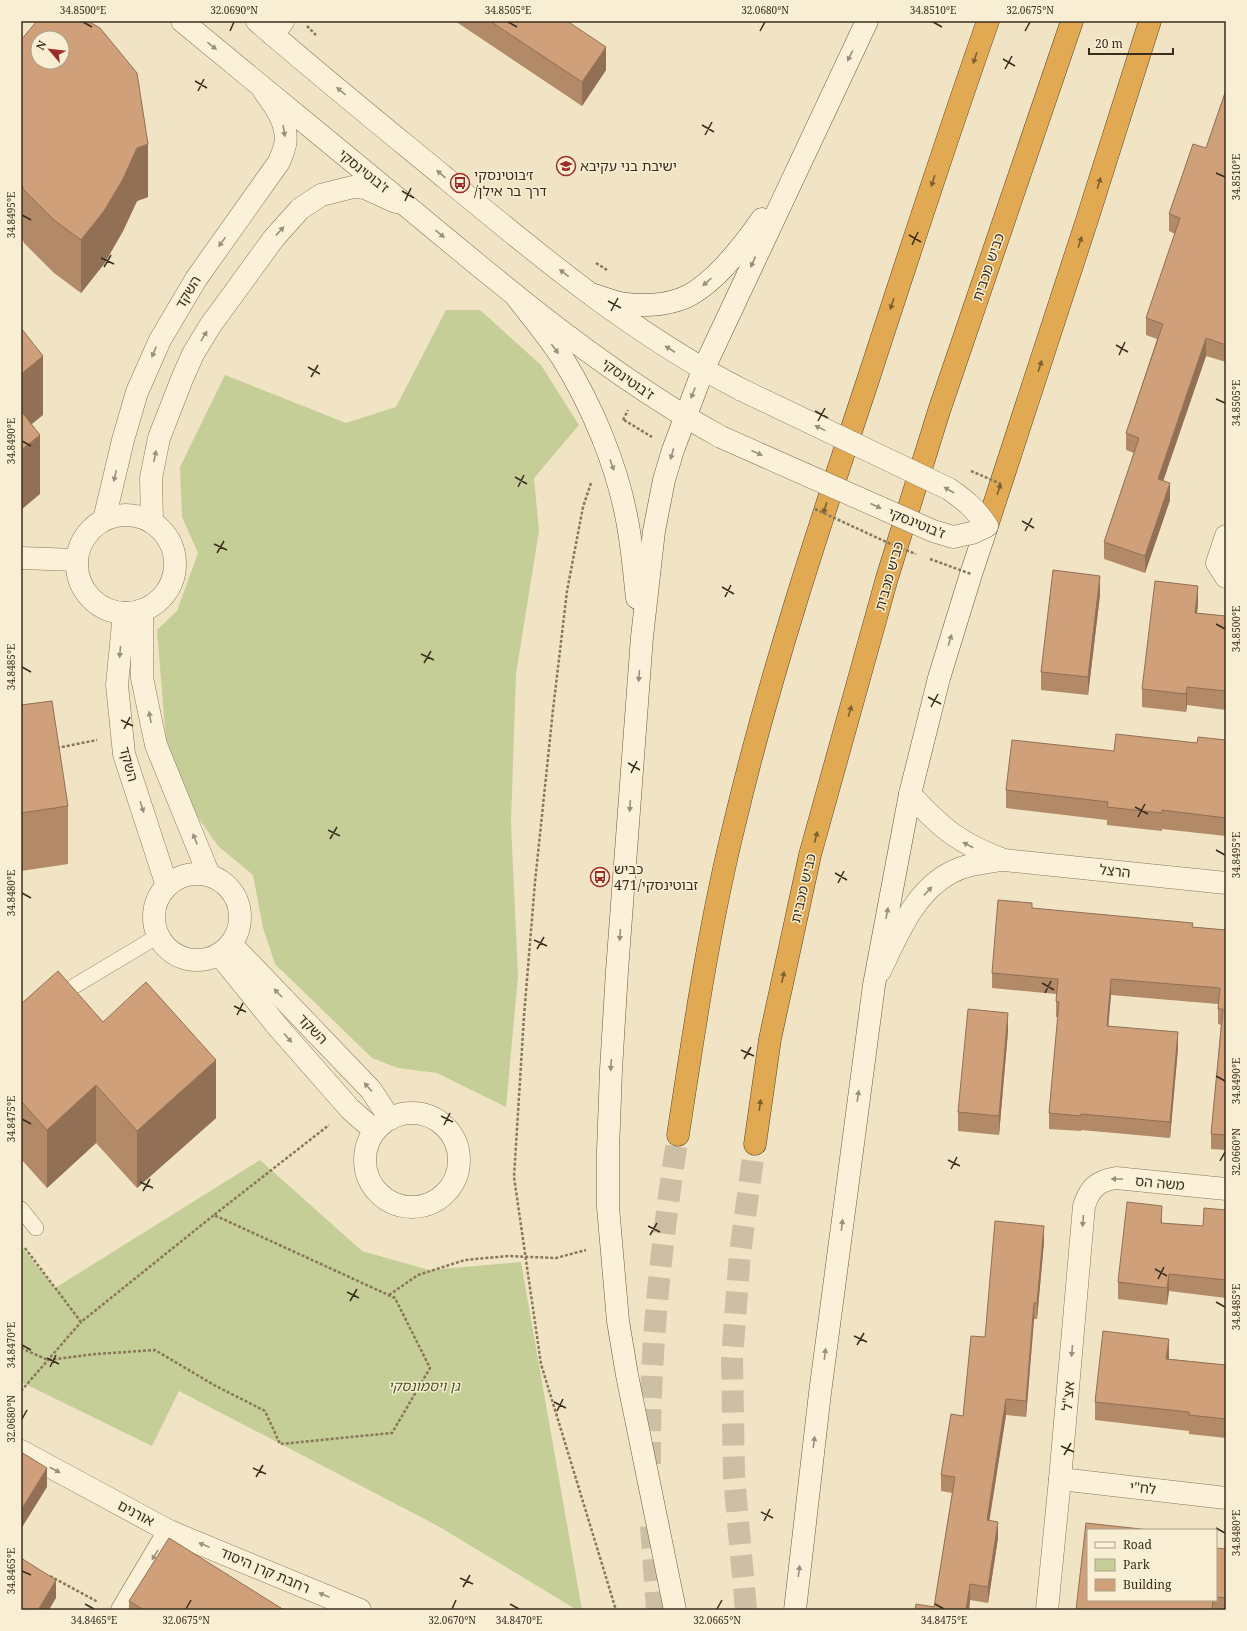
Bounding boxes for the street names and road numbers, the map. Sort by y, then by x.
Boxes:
street label: ז'בוטינסקי [335,144,394,197]
street label: כביש מכבית [967,230,1008,303]
street label: השקד [170,272,205,312]
street label: ז'בוטינסקי [598,354,659,404]
street label: ז'בוטינסקי [886,503,949,543]
street label: כביש מכבית [870,539,907,613]
street label: השקד [116,744,143,783]
street label: כביש מכבית [785,851,820,925]
street label: הרצל [1099,859,1132,882]
street label: השקד [294,1009,332,1048]
street label: משה הס [1134,1171,1186,1194]
street label: אצ"ל [1057,1380,1078,1412]
street label: לח"י [1129,1477,1157,1498]
street label: אורנים [115,1495,158,1530]
street label: רחבת קרן היסוד [217,1542,313,1597]

